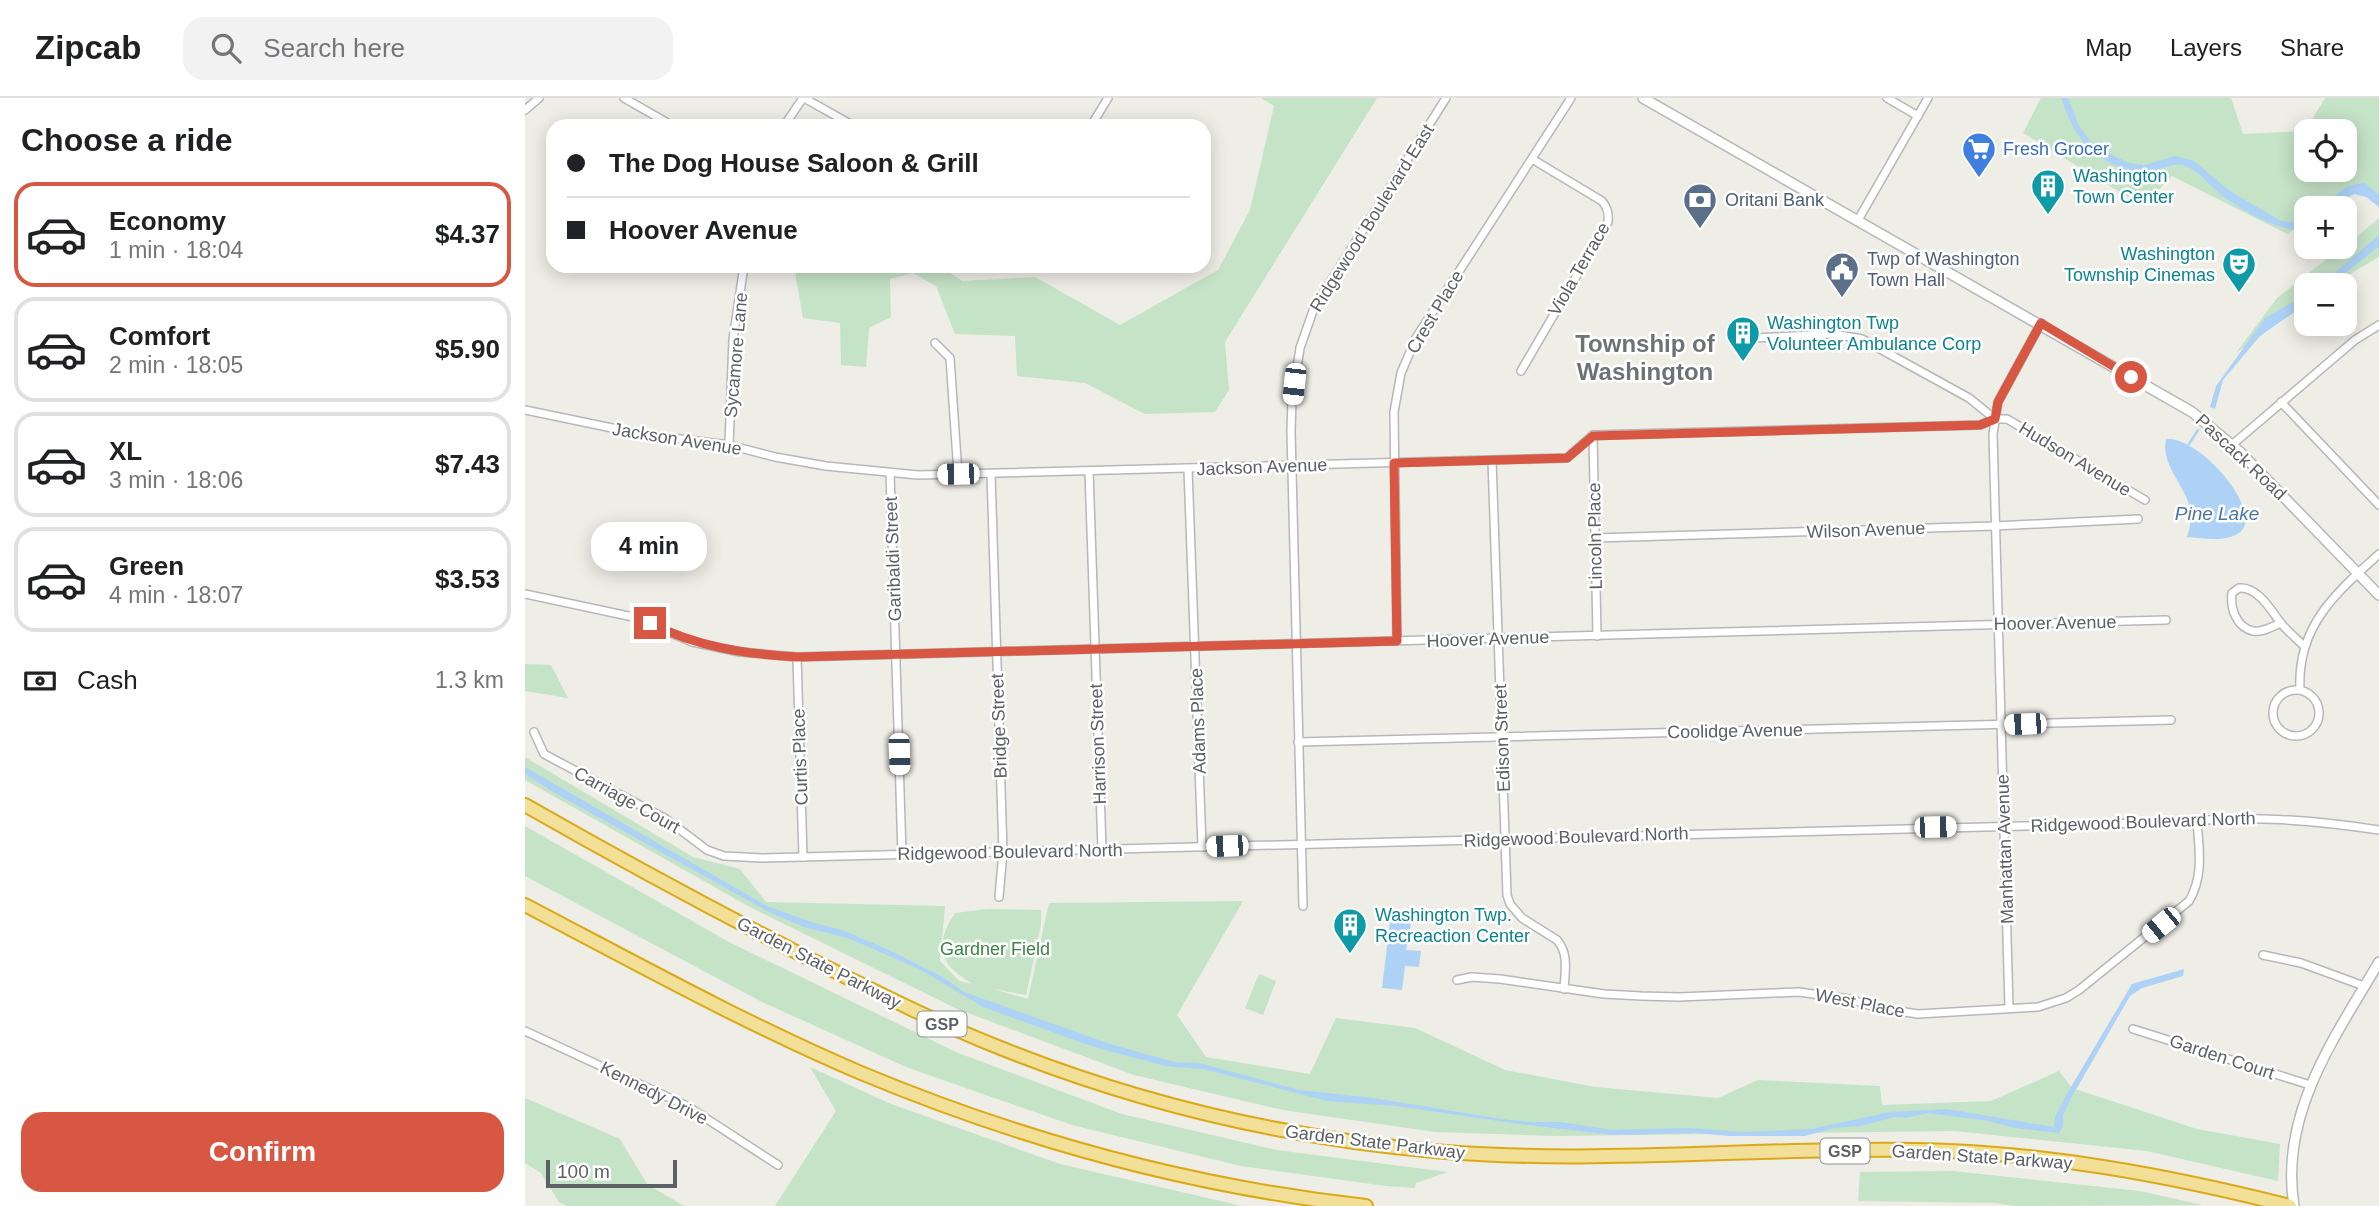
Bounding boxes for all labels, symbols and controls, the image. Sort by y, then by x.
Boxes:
search box [183,17,673,80]
text: Zipcab [35,29,141,66]
icon: search [207,29,245,67]
text: Search here [263,33,405,63]
text: Map [2085,34,2132,61]
text: Layers [2170,34,2242,61]
text: Share [2280,34,2344,61]
map controls [2294,119,2357,336]
button: locate [2294,119,2357,182]
street label: Ridgewood Boulevard East [1306,121,1438,315]
text: Choose a ride [21,122,233,158]
supermarket icon: Fresh Grocer [1960,130,1998,179]
place label: Fresh Grocer [2003,139,2109,159]
text: The Dog House Saloon & Grill [609,148,979,178]
place label: Washington Town Center [2073,166,2174,207]
building icon: Washington Town Center [2029,167,2067,216]
bank icon: Oritani Bank [1681,181,1719,230]
place label: Oritani Bank [1725,190,1825,210]
button: + [2294,196,2357,259]
icon: car [25,203,88,266]
text: Economy [109,206,226,236]
text: Hoover Avenue [609,215,798,245]
text: $4.37 [435,219,500,249]
street label: Viola Terrace [1544,219,1614,319]
text: 1 min · 18:04 [109,237,243,263]
place label: Washington Township Cinemas [2064,244,2215,285]
theatre icon: Washington Township Cinemas [2220,245,2258,294]
place label: Twp of Washington Town Hall [1867,249,2019,290]
public building icon: Twp of Washington Town Hall [1823,250,1861,299]
street label: Crest Place [1402,267,1468,357]
button: − [2294,273,2357,336]
street label: Sycamore Lane [721,291,751,419]
place label: Washington Twp Volunteer Ambulance Corp [1767,313,1981,354]
building icon: Washington Twp Volunteer Ambulance Corp [1724,314,1762,363]
icon: car [25,318,88,381]
text: Comfort [109,321,210,351]
district label: Township of Washington [1575,330,1716,385]
text: $5.90 [435,334,500,364]
text: 2 min · 18:05 [109,352,243,378]
route start [2115,361,2147,393]
car [1282,362,1307,406]
street label: Pascack Road [2192,410,2290,504]
street label: Hudson Avenue [2016,418,2134,500]
street label: Jackson Avenue [611,419,743,459]
icon: car [25,433,88,496]
text: XL [109,436,142,466]
text: $7.43 [435,449,500,479]
street label: Jackson Avenue [1196,455,1328,479]
car [937,463,980,485]
text: 3 min · 18:06 [109,467,243,493]
street label: Lincoln Place [1584,482,1606,590]
street label: Garibaldi Street [881,496,905,622]
water label: Pine Lake [2175,503,2259,524]
street label: Wilson Avenue [1806,518,1926,542]
callout: 4 min [592,522,708,570]
text: 4 min [619,533,679,559]
icon: car [25,548,88,611]
text: Green [109,551,184,581]
text: $3.53 [435,564,500,594]
text: 4 min · 18:07 [109,582,243,608]
route end [634,607,666,639]
street label: Hoover Avenue [1993,612,2117,634]
street label: Hoover Avenue [1426,627,1550,651]
icon: cash [21,662,59,700]
text: Cash [77,665,138,695]
text: 1.3 km [435,667,504,693]
street label: Adams Place [1186,668,1210,774]
street label: Bridge Street [987,673,1011,779]
street label: Harrison Street [1086,683,1110,805]
street label: Edison Street [1490,684,1514,792]
street label: Curtis Place [788,708,812,806]
car [2004,713,2047,735]
street label: Coolidge Avenue [1667,720,1803,742]
car [888,733,911,775]
street label: Carriage Court [571,763,683,837]
street label: Manhattan Avenue [1992,774,2018,924]
street label: Ridgewood Boulevard North [2030,808,2256,836]
car [1914,816,1957,838]
street label: Ridgewood Boulevard North [1463,823,1689,851]
car [1206,835,1249,857]
street label: Ridgewood Boulevard North [897,840,1123,864]
car [2139,904,2184,946]
place label: Washington Twp. Recreaction Center [1375,905,1530,946]
building icon: Washington Twp. Recreaction Center [1331,906,1369,955]
street label: Garden State Parkway [734,913,904,1013]
park label: Gardner Field [940,939,1050,959]
street label: West Place [1814,985,1906,1021]
road number: GSP [917,1012,967,1036]
street label: Garden Court [2167,1031,2277,1083]
street label: Kennedy Drive [597,1057,711,1129]
button: Confirm [21,1112,504,1192]
street label: Garden State Parkway [1284,1121,1466,1163]
road number: GSP [1821,1138,1869,1163]
street label: Garden State Parkway [1891,1141,2073,1173]
scale bar [546,1157,677,1189]
text: 100 m [557,1161,610,1182]

